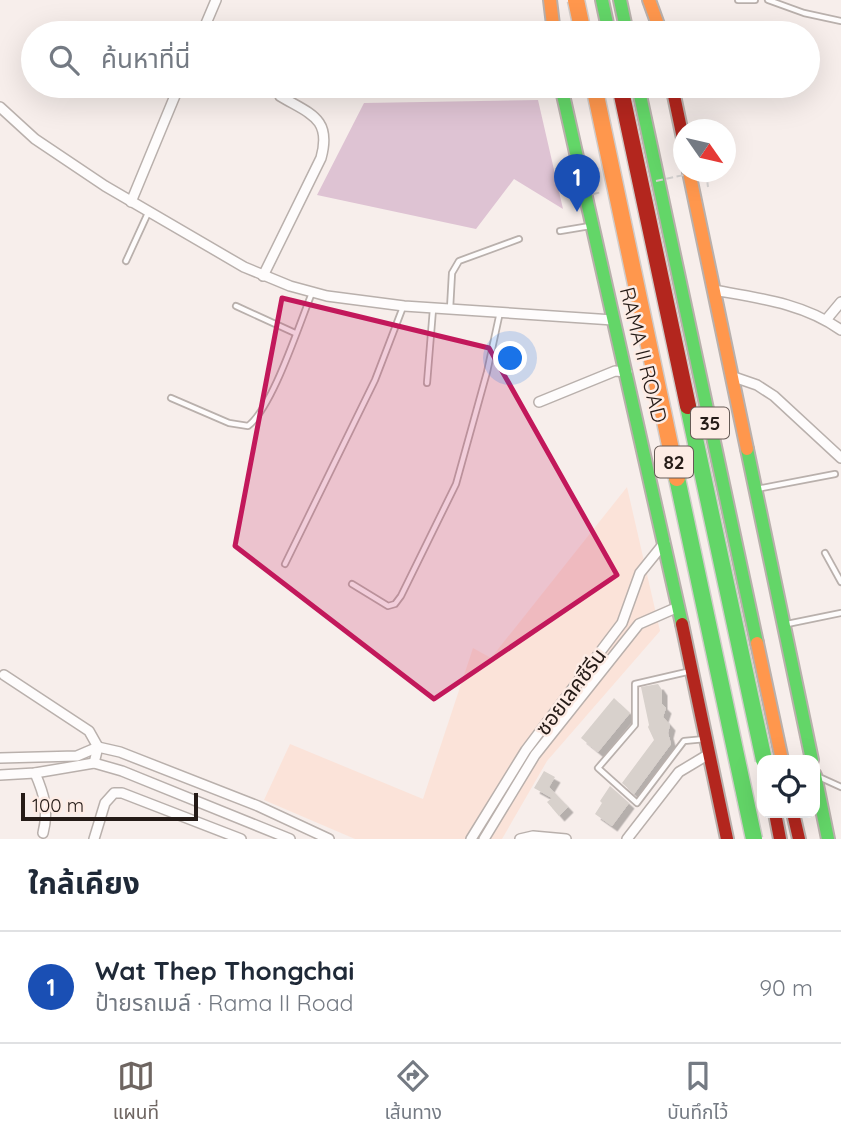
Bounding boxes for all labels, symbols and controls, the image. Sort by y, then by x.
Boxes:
search box [21,21,820,98]
icon: search [45,41,83,79]
text: ค้นหาที่นี่ [101,42,191,75]
north arrow [673,119,736,182]
pin: 1 [554,154,600,212]
street label: RAMA II ROAD [615,284,673,425]
your location [493,341,527,375]
road number: 35 [691,408,729,438]
road number: 82 [655,446,693,477]
street label: ซอยเลคซีรีน [529,643,611,740]
map controls [757,755,820,818]
button: locate [757,755,820,818]
scale bar [21,790,198,822]
text: 100 m [32,793,84,817]
text: ใกล้เคียง [28,864,140,902]
text: Wat Thep Thongchai [95,954,355,987]
text: 1 [47,973,55,1002]
text: 90 m [759,973,813,1002]
text: ป้ายรถเมล์ · Rama II Road [95,988,354,1017]
tab: แผนที่ [113,1057,159,1128]
tab: เส้นทาง [384,1057,442,1128]
tab: บันทึกไว้ [667,1057,728,1128]

